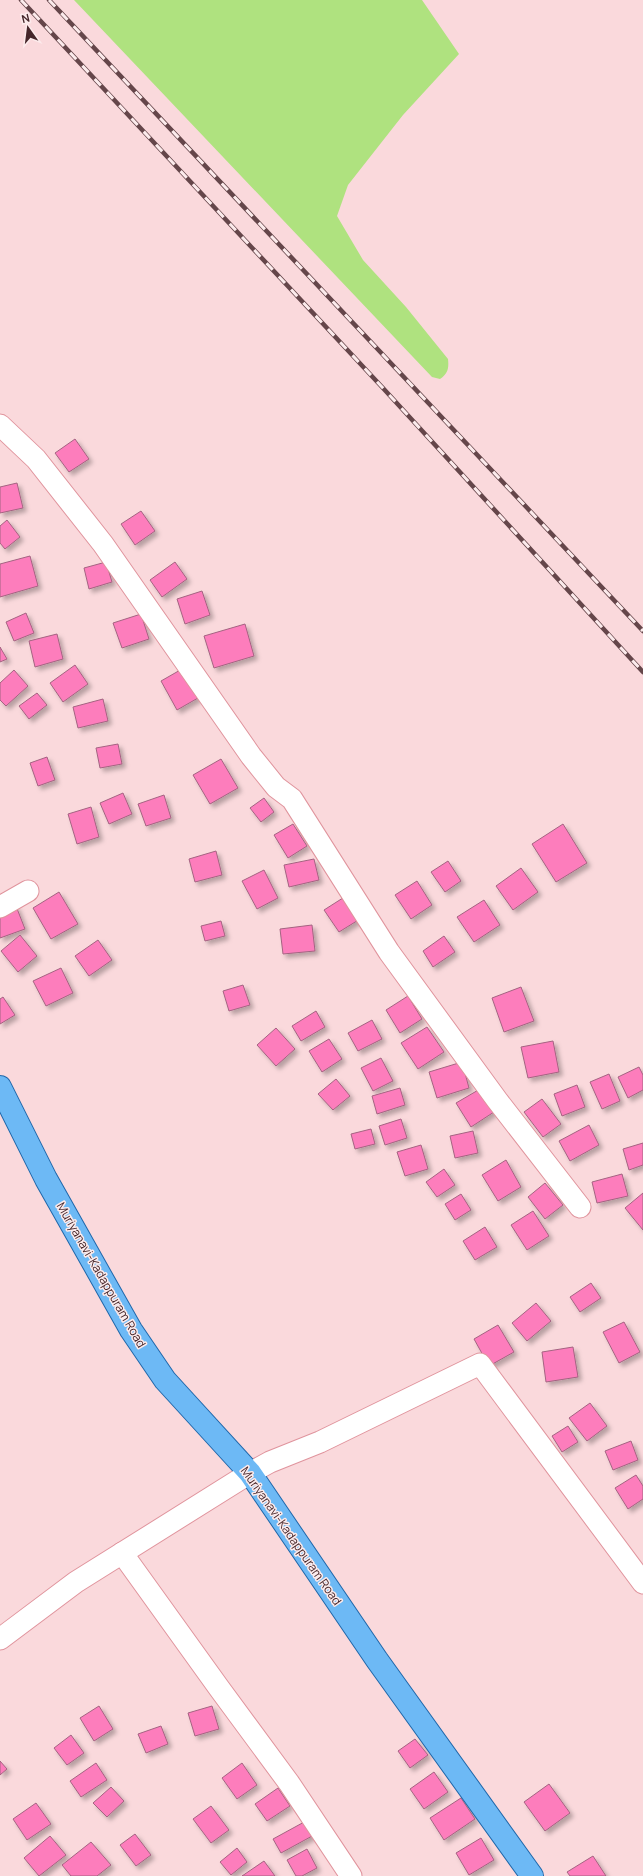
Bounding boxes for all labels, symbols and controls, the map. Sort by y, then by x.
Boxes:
north arrow [8,8,48,48]
text: N [20,10,31,26]
street label: Muriyanavi-Kadappuram Road [53,1199,150,1351]
street label: Muriyanavi-Kadappuram Road [237,1463,346,1608]

